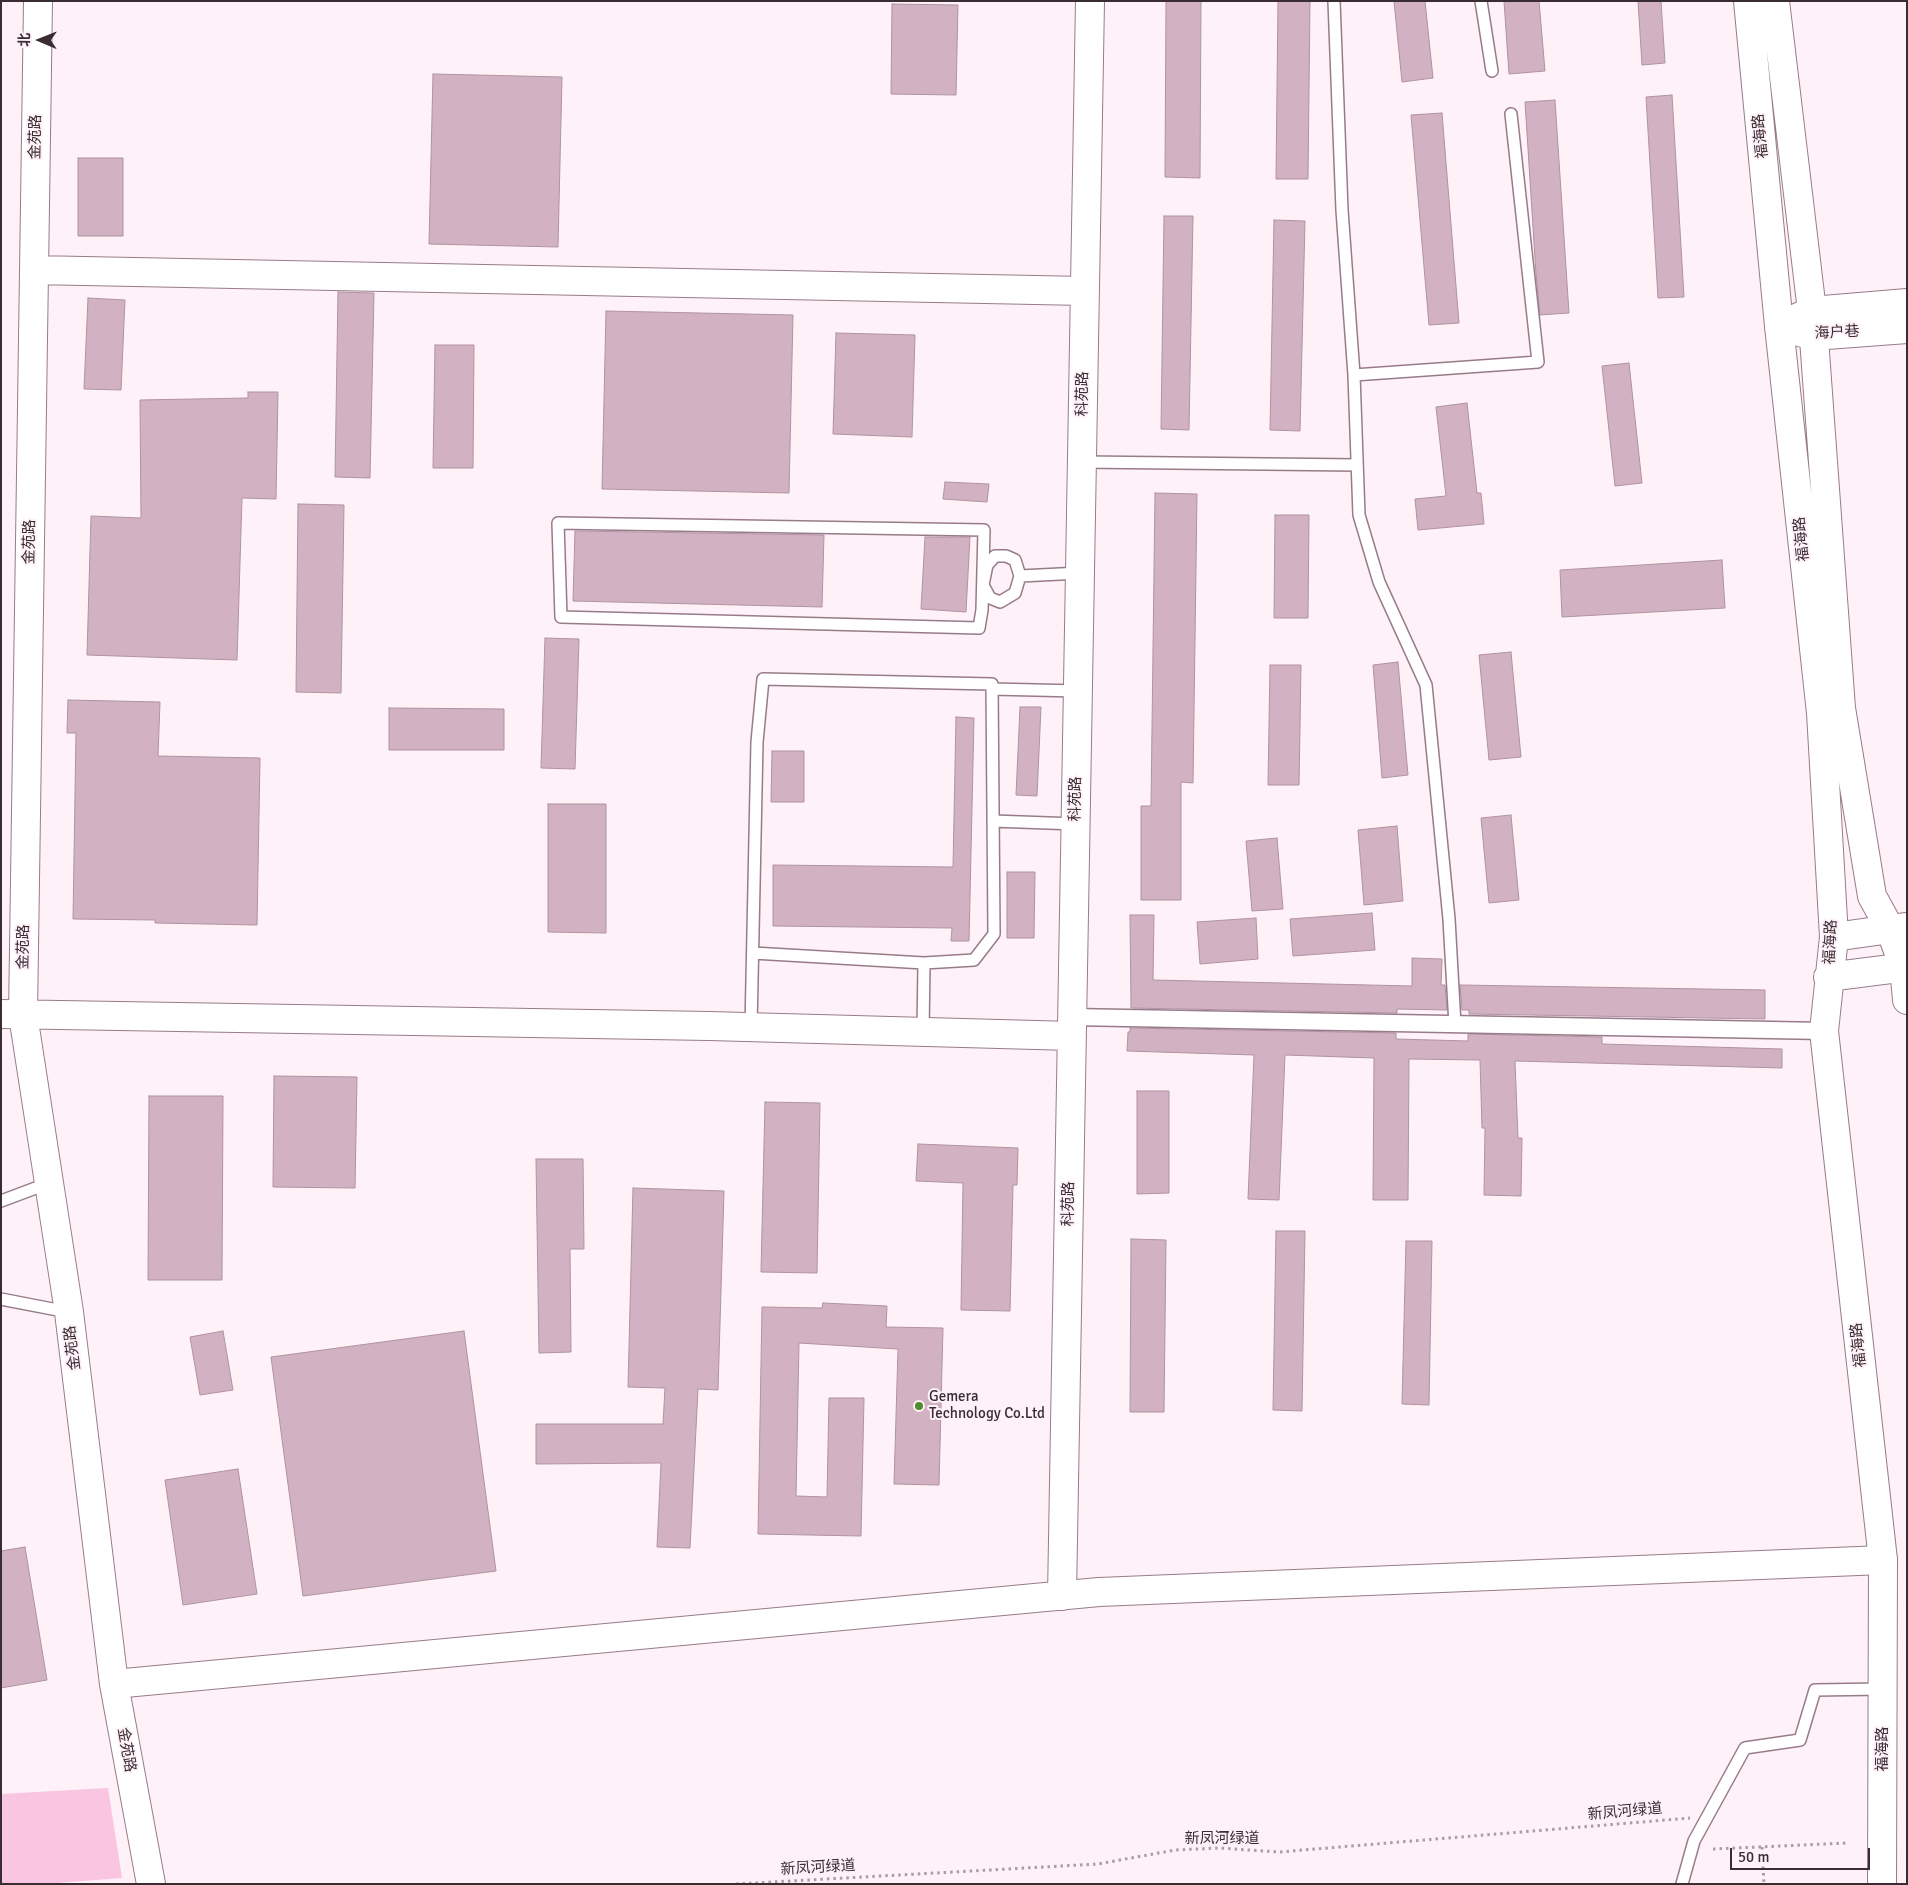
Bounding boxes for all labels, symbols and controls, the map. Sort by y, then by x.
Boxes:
north arrow [15,15,65,65]
text: 北 [16,33,33,47]
street label: 福海路 [1750,113,1772,159]
street label: 金苑路 [27,114,45,160]
street label: 海户巷 [1814,323,1860,343]
street label: 科苑路 [1074,371,1092,417]
street label: 福海路 [1791,516,1813,562]
street label: 金苑路 [21,519,39,565]
street label: 科苑路 [1067,776,1085,822]
street label: 福海路 [1821,919,1841,965]
street label: 金苑路 [15,924,33,970]
street label: 科苑路 [1060,1181,1078,1227]
street label: 福海路 [1848,1322,1870,1368]
street label: 金苑路 [61,1325,85,1371]
place label: Gemera Technology Co.Ltd [929,1388,1045,1423]
marker: Gemera Technology Co.Ltd [913,1400,925,1412]
street label: 金苑路 [113,1726,139,1774]
street label: 福海路 [1874,1727,1892,1771]
street label: 新凤河绿道 [1587,1800,1663,1824]
street label: 新凤河绿道 [1185,1830,1259,1848]
scale bar [1733,1838,1873,1870]
text: 50 m [1738,1848,1769,1866]
street label: 新凤河绿道 [780,1857,856,1879]

